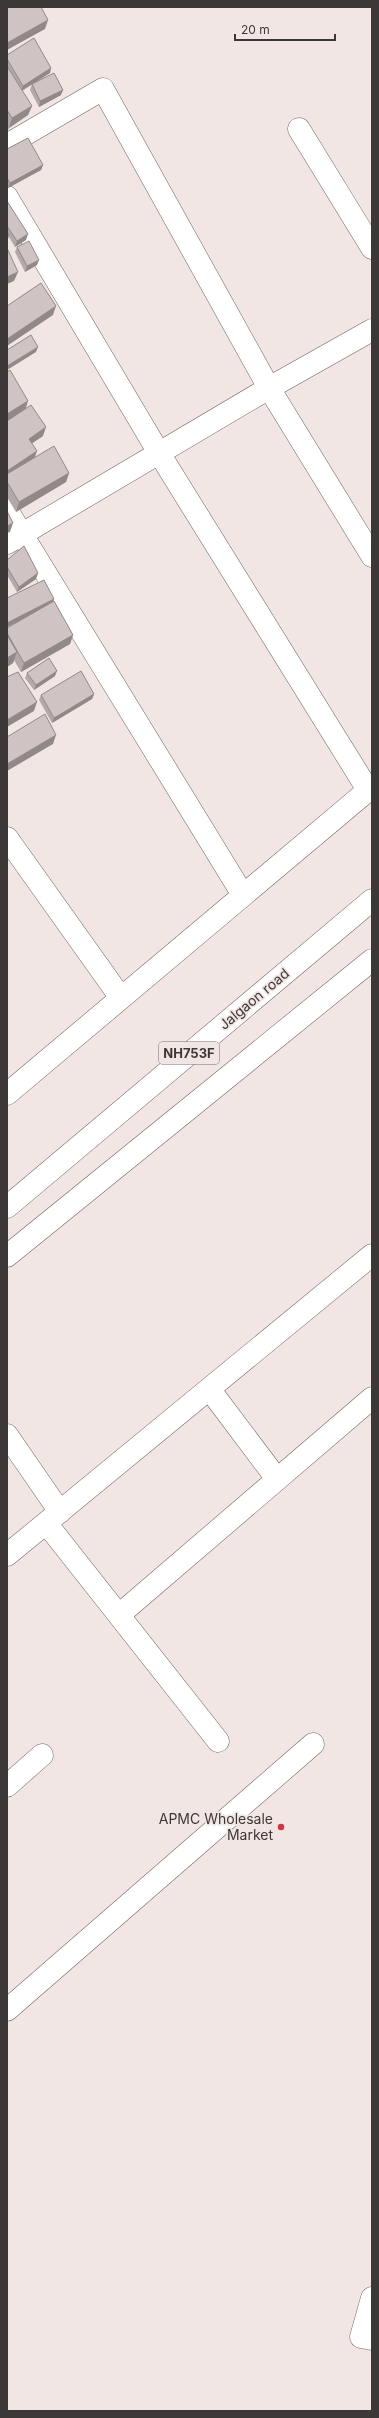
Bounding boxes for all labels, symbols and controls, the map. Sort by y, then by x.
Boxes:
scale bar [235,16,335,42]
text: 20 m [241,22,270,37]
street label: Jalgaon road [215,964,292,1033]
road number: NH753F [159,1042,219,1064]
place label: APMC Wholesale Market [159,1810,273,1843]
marker: APMC Wholesale Market [276,1822,286,1832]

